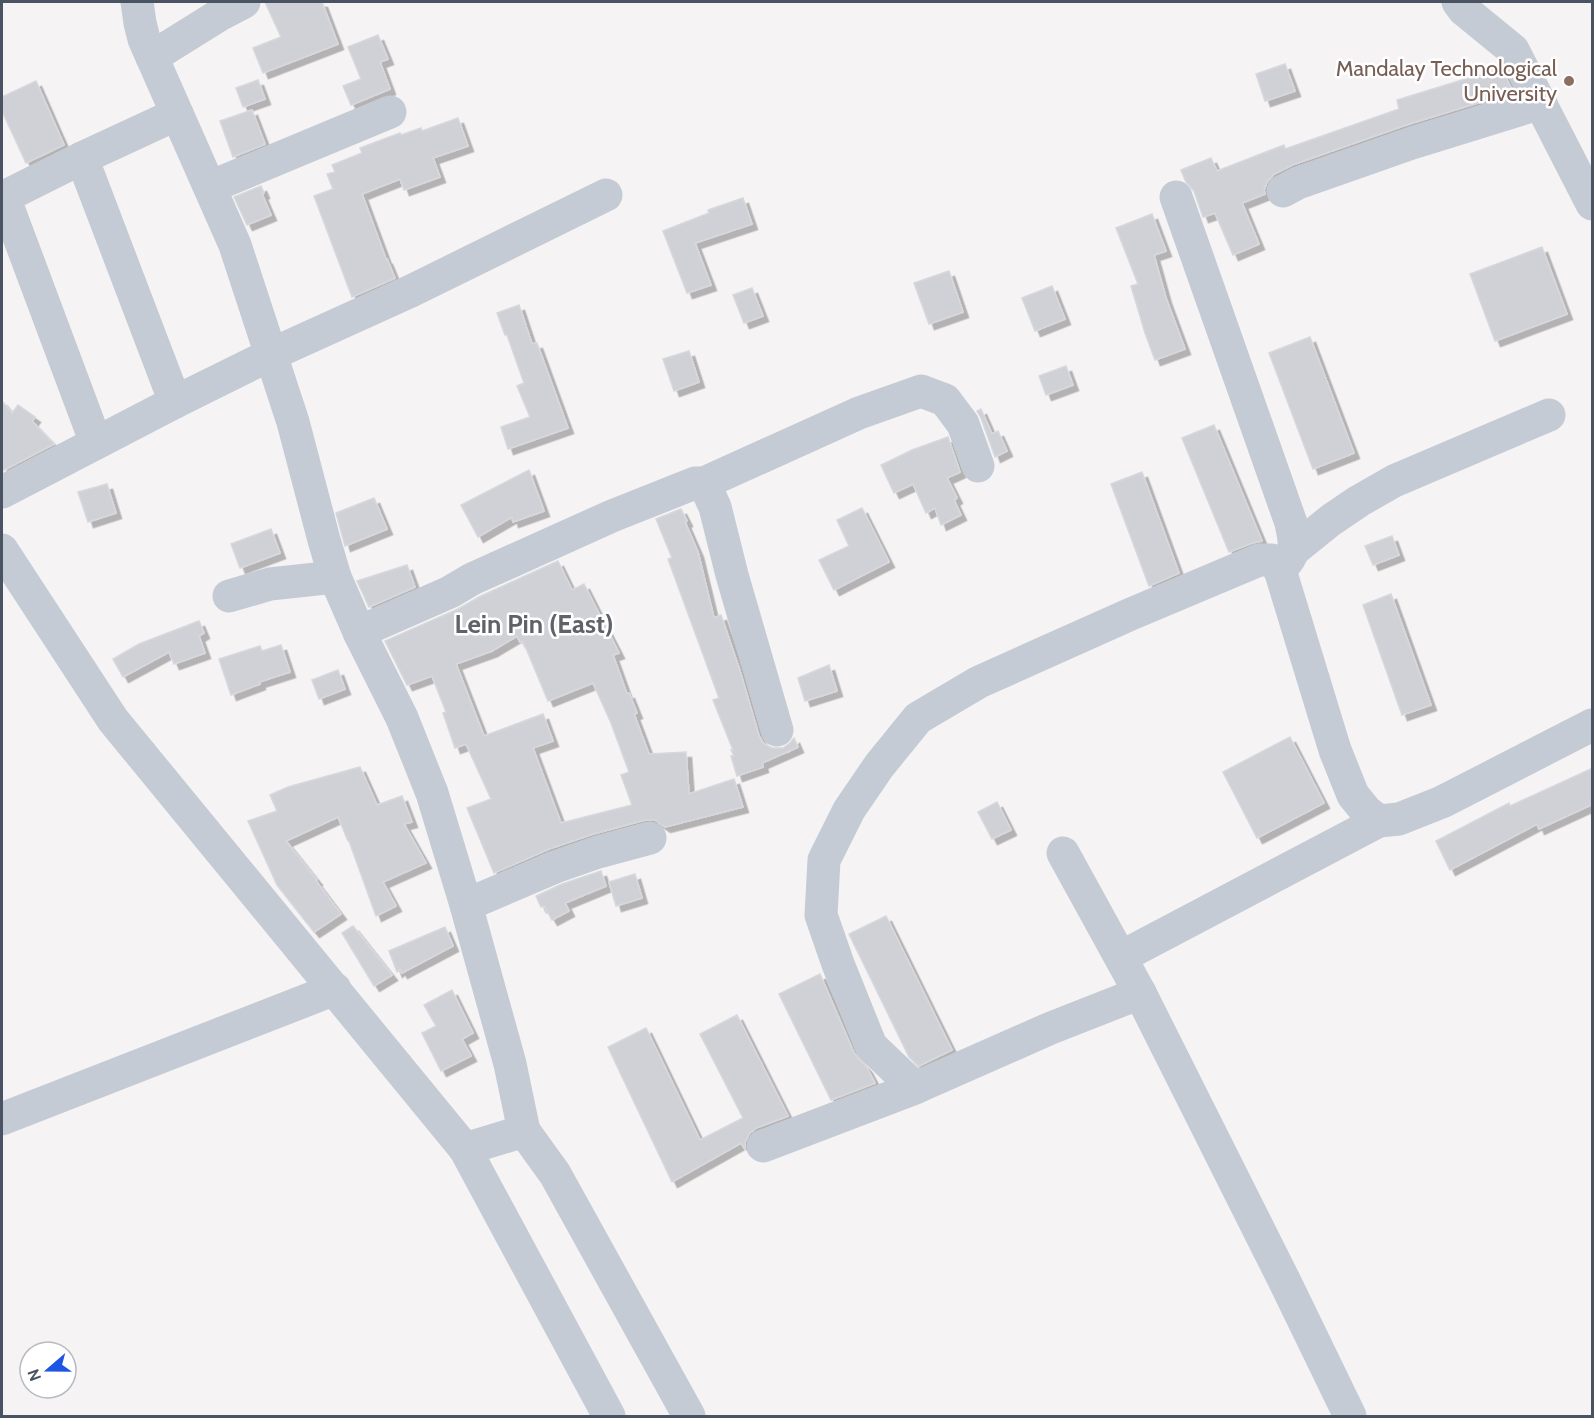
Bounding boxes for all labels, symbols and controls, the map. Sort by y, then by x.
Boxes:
place label: Mandalay Technological University [1336,55,1558,107]
marker: Mandalay Technological University [1562,74,1576,88]
district label: Lein Pin (East) [455,608,613,640]
north arrow [18,1340,78,1400]
text: N [24,1366,45,1384]

